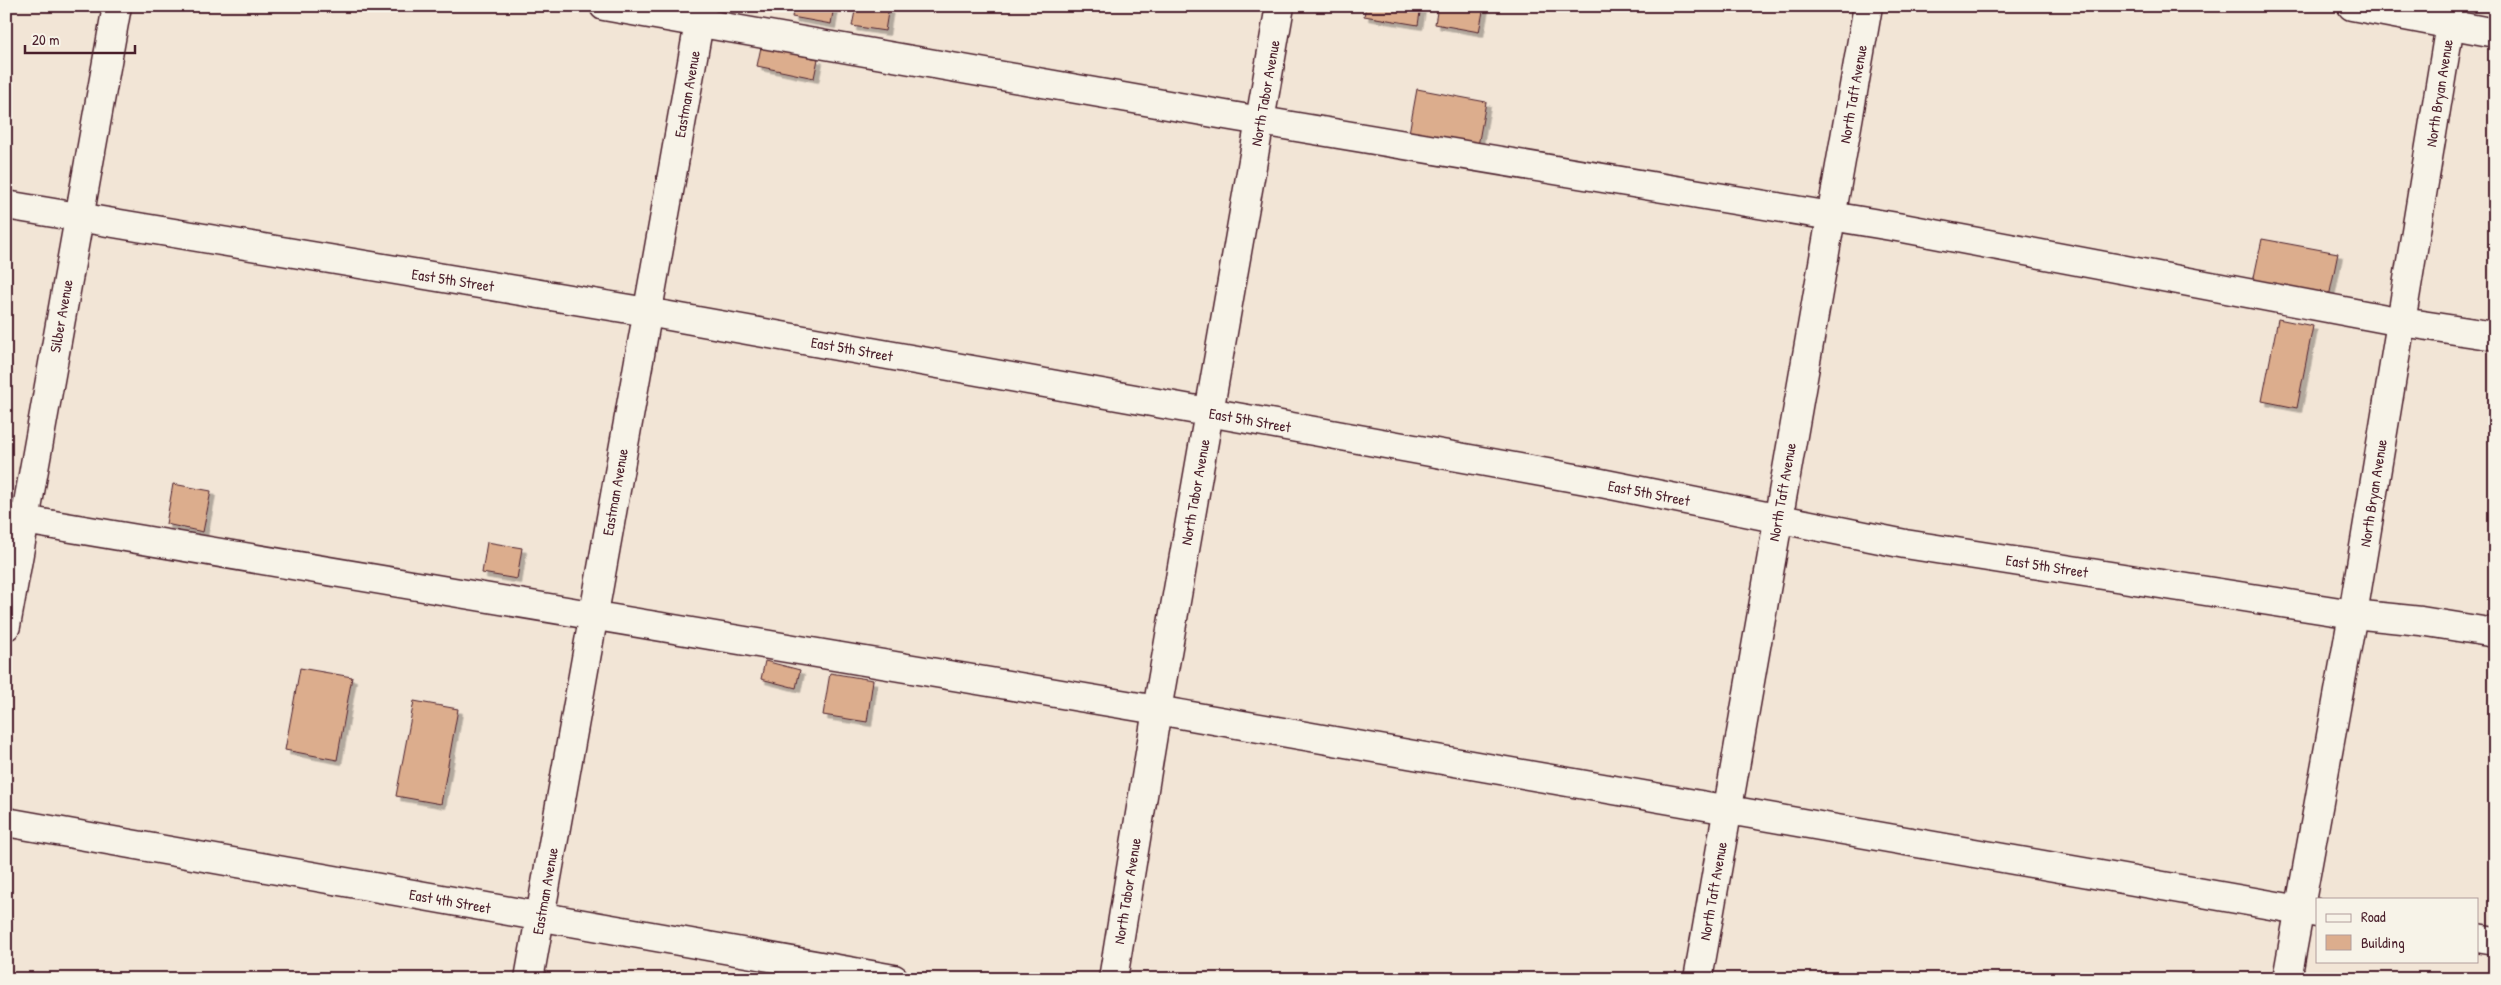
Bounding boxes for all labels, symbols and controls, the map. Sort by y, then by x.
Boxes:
scale bar [25,22,135,54]
text: 20 m [32,29,59,50]
street label: North Tabor Avenue [1245,38,1285,148]
street label: North Bryan Avenue [2420,38,2458,148]
street label: North Taft Avenue [1834,43,1872,145]
street label: Eastman Avenue [669,49,705,139]
street label: East 5th Street [410,263,496,297]
street label: Silber Avenue [44,278,78,354]
street label: East 5th Street [809,331,896,367]
street label: East 5th Street [1207,402,1294,438]
street label: North Tabor Avenue [1175,437,1215,547]
street label: North Bryan Avenue [2354,438,2392,548]
street label: North Taft Avenue [1763,441,1801,543]
street label: Eastman Avenue [597,447,633,537]
street label: East 5th Street [1606,475,1693,511]
street label: East 5th Street [2004,549,2090,583]
street label: North Tabor Avenue [1108,836,1146,946]
street label: North Taft Avenue [1694,840,1732,942]
street label: Eastman Avenue [527,846,563,936]
street label: East 4th Street [408,884,493,919]
legend [2316,898,2478,962]
text: Road [2361,906,2386,927]
text: Building [2361,932,2405,953]

